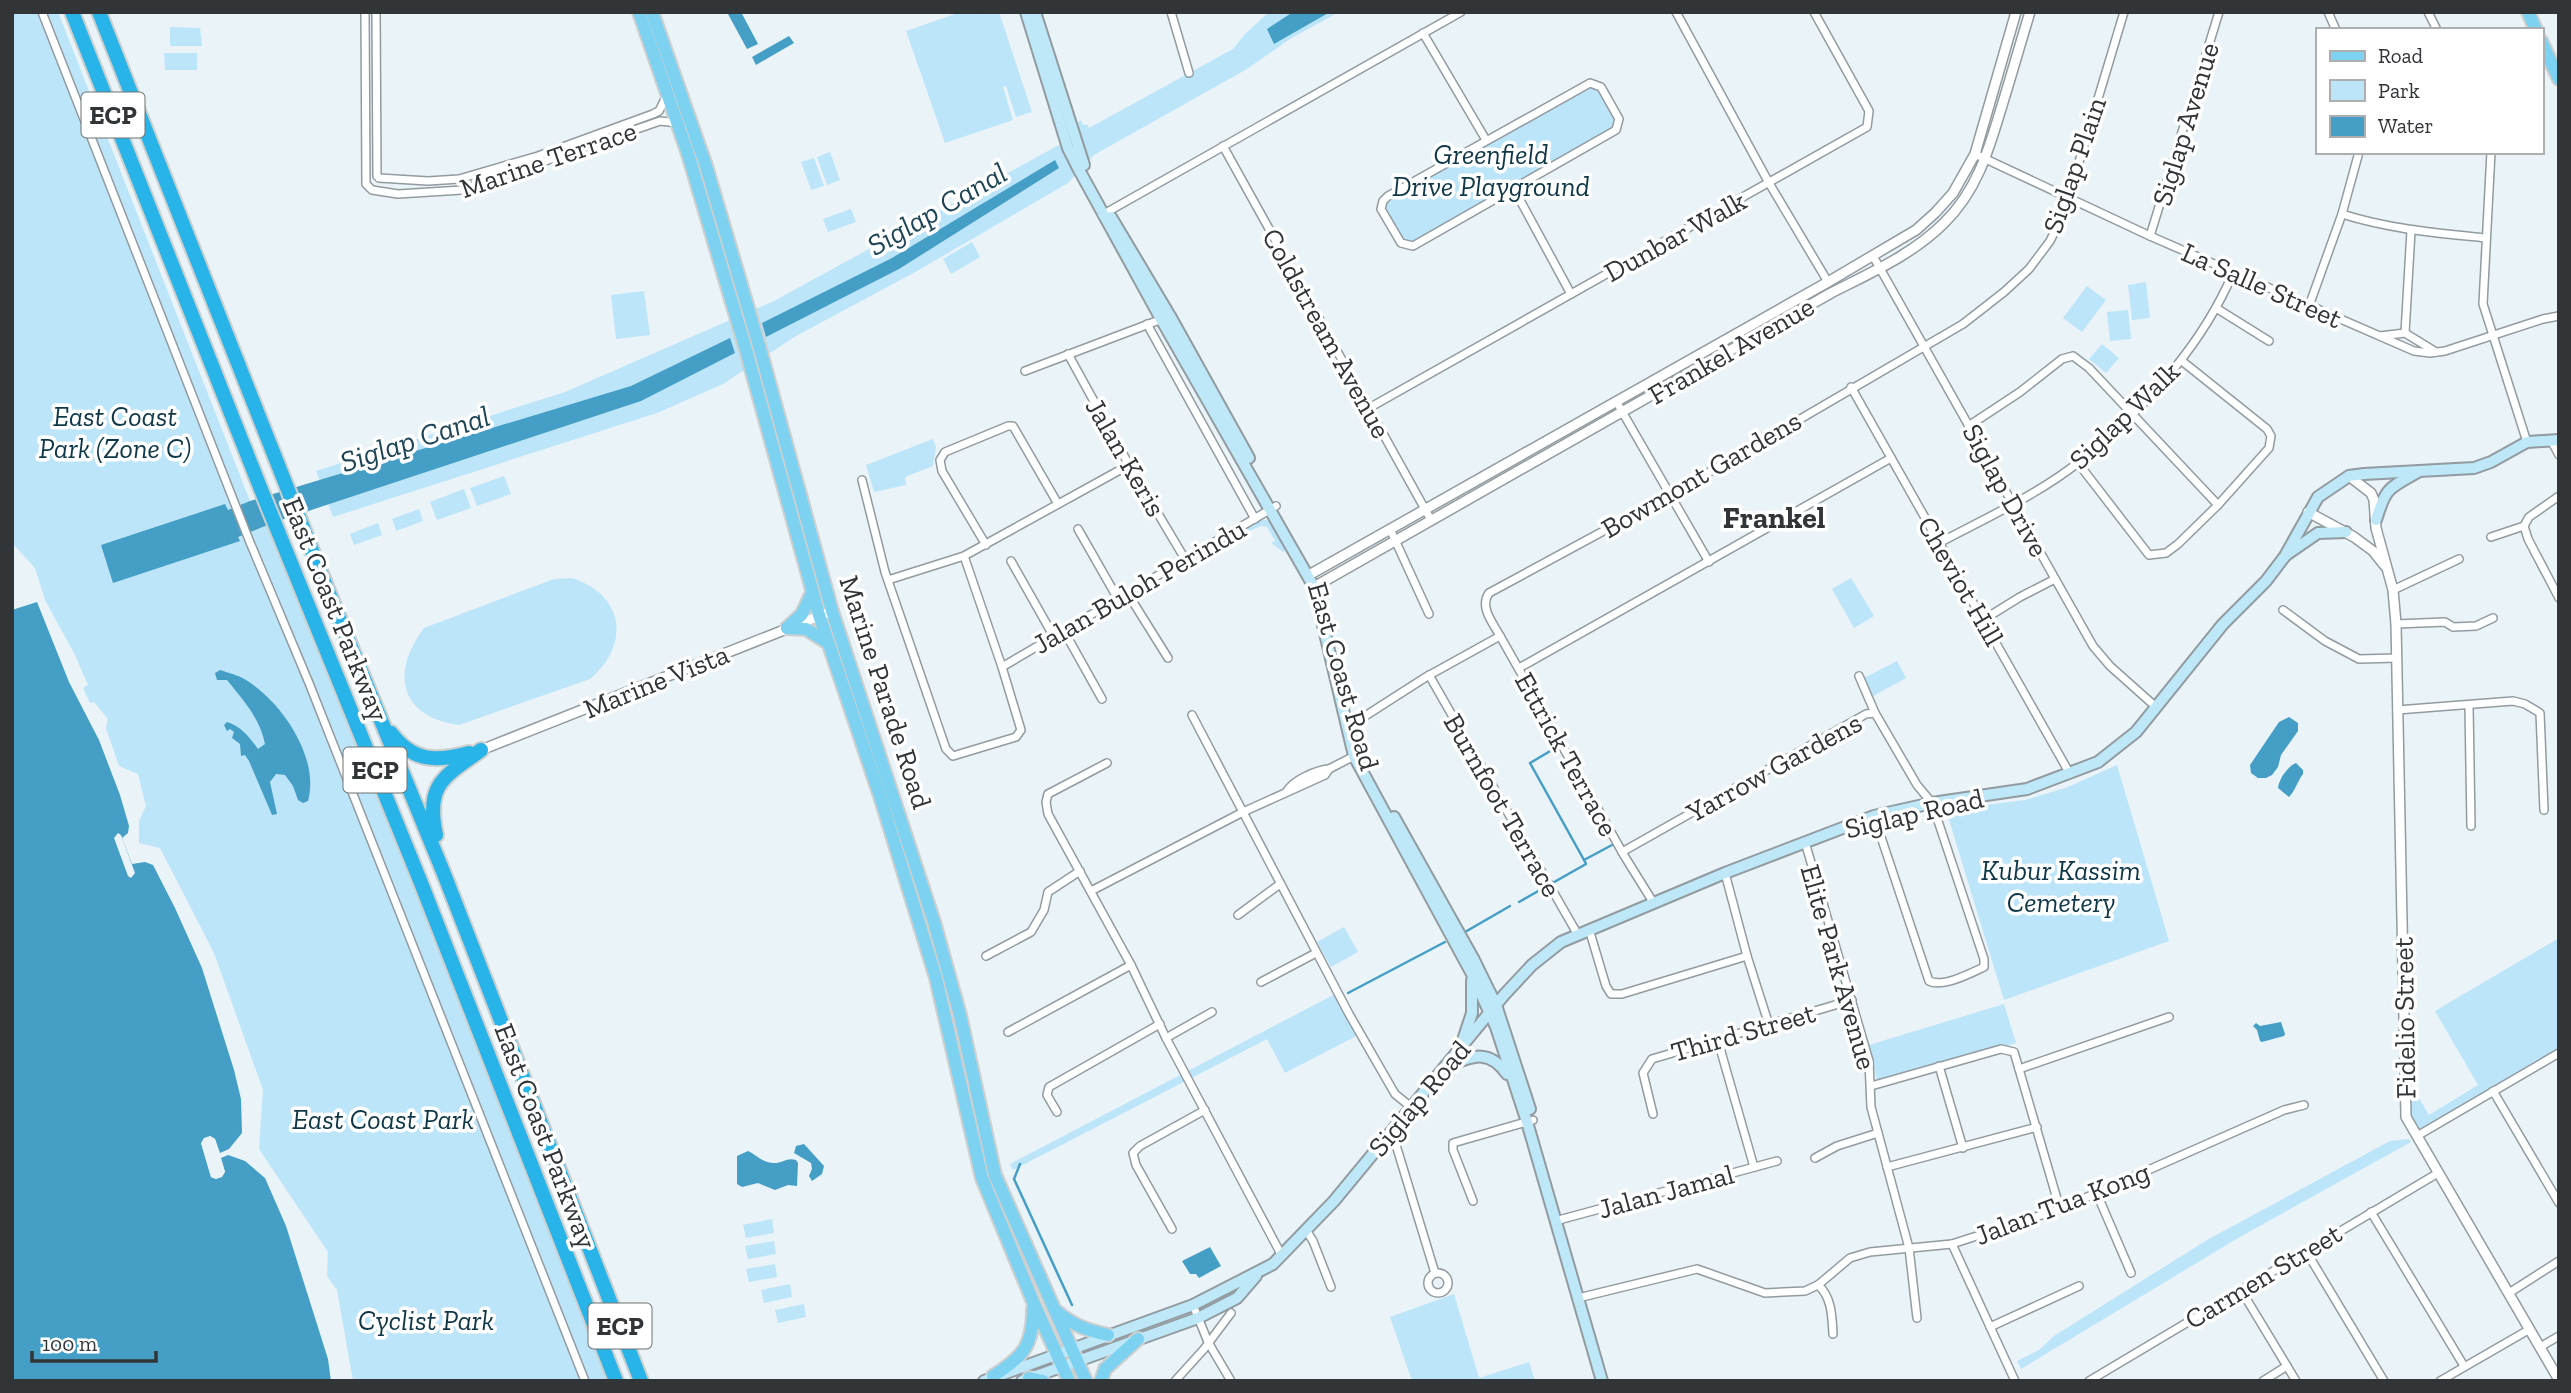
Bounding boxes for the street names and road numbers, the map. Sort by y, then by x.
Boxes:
street label: Siglap Avenue [2145,39,2226,210]
road number: ECP [82,92,144,138]
street label: Siglap Plain [2036,93,2113,238]
street label: Marine Terrace [456,114,641,205]
street label: Dunbar Walk [1599,184,1752,289]
street label: Coldstream Avenue [1255,223,1398,444]
street label: La Salle Street [2177,235,2348,336]
street label: Frankel Avenue [1643,290,1820,411]
street label: Siglap Walk [2062,354,2187,476]
street label: Jalan Keris [1078,392,1173,522]
street label: Bowmont Gardens [1595,404,1807,545]
street label: Siglap Drive [1956,418,2056,562]
street label: East Coast Parkway [276,493,396,726]
street label: Cheviot Hill [1910,511,2011,652]
street label: Jalan Buloh Perindu [1027,512,1252,661]
street label: Marine Parade Road [832,572,939,813]
street label: East Coast Road [1301,578,1386,774]
street label: Marine Vista [579,637,734,726]
street label: Ettrick Terrace [1508,667,1625,842]
street label: Yarrow Gardens [1680,706,1868,830]
street label: Burnfoot Terrace [1437,708,1568,903]
road number: ECP [344,748,406,792]
street label: Siglap Road [1842,782,1987,845]
street label: Elite Park Avenue [1794,861,1884,1073]
street label: Fidelio Street [2387,936,2422,1099]
street label: Third Street [1667,996,1819,1069]
street label: East Coast Parkway [487,1019,604,1254]
street label: Siglap Road [1361,1034,1477,1163]
street label: Jalan Tua Kong [1970,1155,2154,1252]
street label: Jalan Jamal [1595,1158,1738,1225]
street label: Carmen Street [2179,1216,2348,1336]
road number: ECP [588,1303,652,1348]

